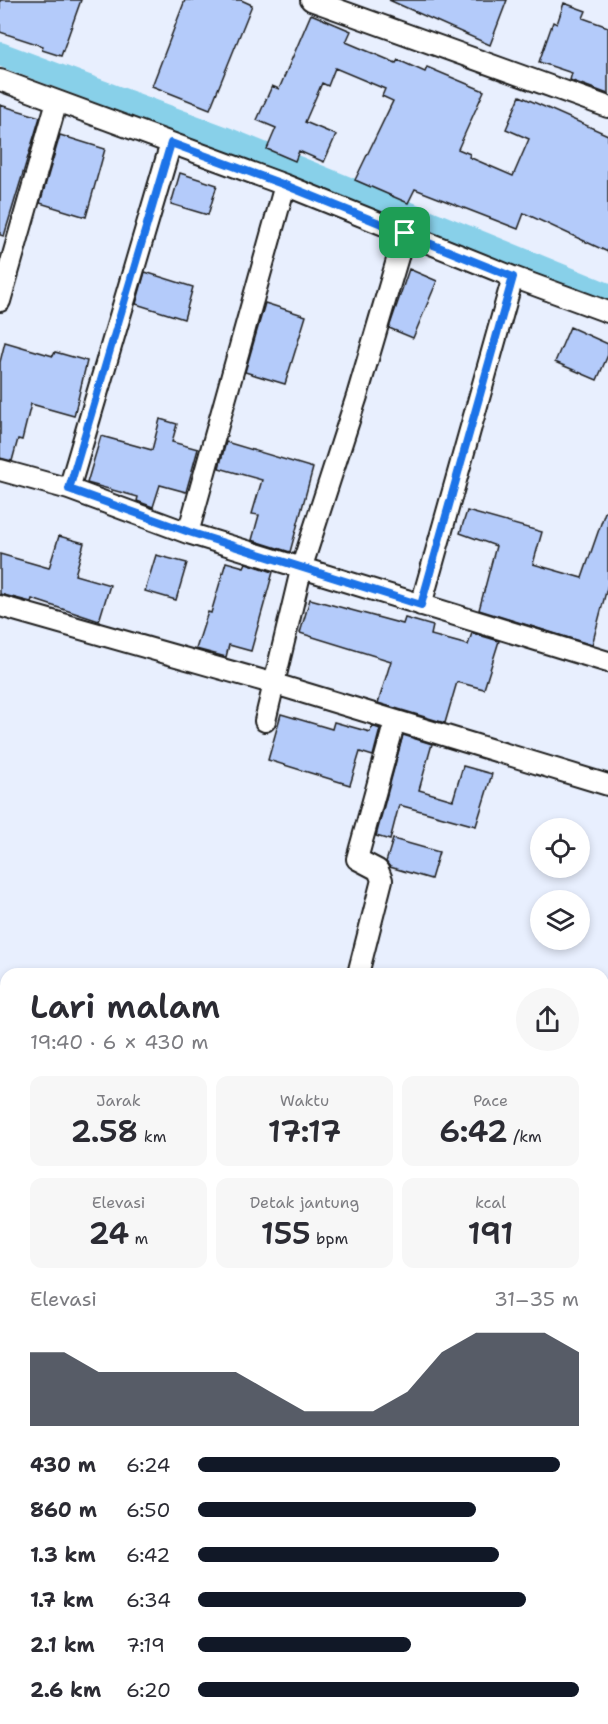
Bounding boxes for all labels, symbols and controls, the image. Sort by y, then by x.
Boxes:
pin [379,207,430,258]
icon: arrive [388,216,421,249]
map controls [530,818,590,950]
button: locate [530,818,590,878]
button: layers [530,890,590,950]
text: Lari malam [30,984,220,1029]
button: share [516,988,579,1051]
text: 19:40 · 6 × 430 m [30,1029,209,1055]
text: Jarak [96,1090,141,1111]
text: Waktu [280,1090,329,1111]
text: Pace [473,1090,508,1111]
text: 2.58 [71,1111,138,1152]
text: 17:17 [268,1111,341,1152]
text: 6:42 [439,1111,508,1152]
text: km [138,1126,166,1147]
text: /km [508,1126,542,1147]
text: Elevasi [92,1192,145,1213]
text: Detak jantung [250,1192,359,1213]
text: kcal [475,1192,506,1213]
text: 24 [89,1213,129,1254]
text: 155 [261,1213,311,1254]
text: 191 [468,1213,513,1254]
text: m [129,1228,148,1249]
text: bpm [311,1228,348,1249]
text: Elevasi [30,1286,97,1312]
text: 31–35 m [494,1286,579,1312]
text: 430 m [30,1452,96,1478]
text: 6:24 [126,1452,170,1478]
text: 860 m [30,1497,97,1523]
text: 6:50 [126,1497,170,1523]
text: 1.3 km [30,1542,96,1568]
text: 6:42 [126,1542,170,1568]
text: 1.7 km [30,1587,94,1613]
text: 6:34 [126,1587,171,1613]
text: 2.1 km [30,1632,95,1658]
text: 7:19 [126,1632,165,1658]
text: 2.6 km [30,1677,101,1703]
text: 6:20 [126,1677,171,1703]

